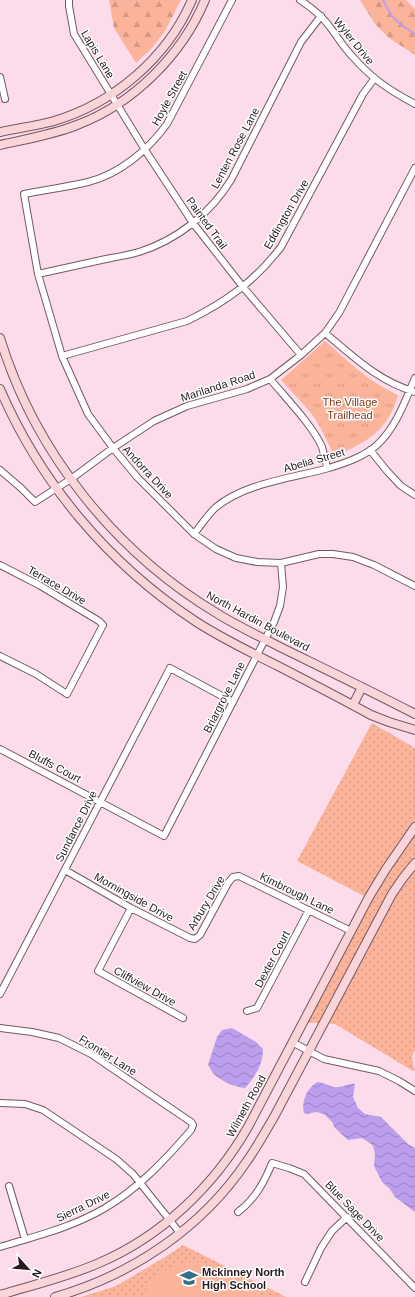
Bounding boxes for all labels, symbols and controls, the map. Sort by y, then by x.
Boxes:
street label: Wyler Drive [331,15,377,67]
street label: Lapis Lane [79,28,117,80]
street label: Hoyle Street [149,69,189,127]
street label: Lenten Rose Lane [209,105,261,191]
street label: Eddington Drive [261,177,311,251]
street label: Painted Trail [184,195,230,251]
street label: Marilanda Road [179,368,257,404]
park label: The Village Trailhead [323,396,377,421]
street label: Andorra Drive [120,443,176,501]
street label: Abelia Street [282,446,346,474]
street label: Terrace Drive [26,563,88,607]
street label: North Hardin Boulevard [204,589,312,653]
street label: Briargrove Lane [201,659,247,735]
street label: Bluffs Court [27,747,83,785]
street label: Sundance Drive [53,788,99,864]
street label: Morningside Drive [92,870,176,924]
street label: Kimbrough Lane [258,870,336,916]
street label: Arbury Drive [185,874,227,932]
street label: Dexter Court [252,929,292,989]
street label: Cliffview Drive [112,964,178,1008]
street label: Frontier Lane [77,1033,139,1077]
street label: Wilmeth Road [224,1073,268,1139]
street label: Blue Sage Drive [323,1178,387,1244]
street label: Sierra Drive [54,1188,112,1224]
north arrow [8,1249,48,1289]
place label: Mckinney North High School [202,1266,285,1291]
text: N [30,1267,44,1280]
school or university icon: Mckinney North High School [179,1268,199,1288]

